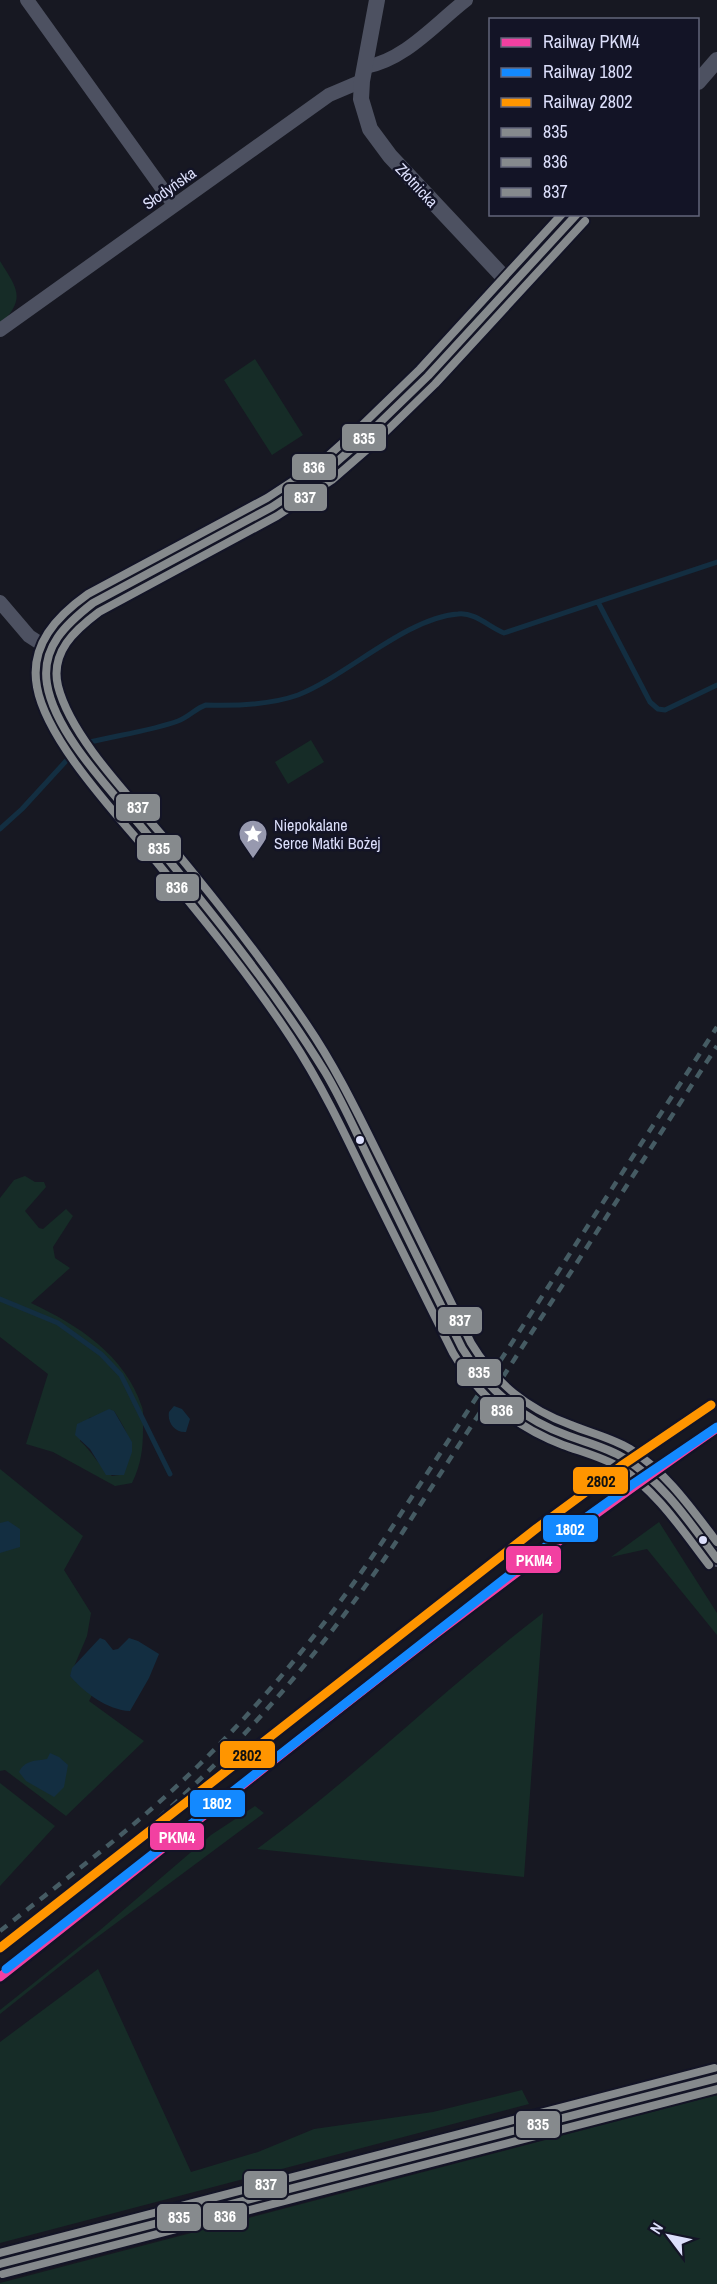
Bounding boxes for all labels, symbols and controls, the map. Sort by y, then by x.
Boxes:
legend [489,18,699,216]
text: Railway PKM4 [543,29,640,54]
text: Railway 1802 [543,59,632,84]
text: Railway 2802 [543,89,632,114]
text: 835 [543,119,568,144]
text: 836 [543,149,568,174]
street label: Złotnicka [391,158,444,212]
street label: Słodyńska [138,161,201,214]
text: 837 [543,179,568,204]
line badge: 835 [341,423,387,452]
text: 835 [353,427,375,449]
line badge: 836 [291,453,337,481]
text: 836 [303,456,325,478]
line badge: 837 [283,483,328,512]
text: 837 [294,486,316,508]
line badge: 837 [115,793,161,822]
text: 837 [127,796,149,818]
place label: Niepokalane Serce Matki Bożej [274,814,381,854]
place icon: Niepokalane Serce Matki Bożej [237,818,269,860]
line badge: 835 [136,834,182,862]
text: 835 [148,837,170,859]
line badge: 836 [155,873,200,902]
text: 836 [166,876,188,898]
unlabelled marker [354,1134,366,1146]
line badge: 837 [437,1306,483,1335]
text: 837 [449,1309,471,1331]
line badge: 835 [456,1358,502,1387]
text: 835 [468,1361,490,1383]
line badge: 836 [479,1396,525,1425]
text: 836 [491,1399,513,1421]
line badge: 2802 [572,1466,629,1495]
text: 2802 [586,1470,616,1492]
line badge: 1802 [542,1514,599,1543]
text: 1802 [555,1518,585,1540]
unlabelled marker [697,1534,709,1546]
line badge: PKM4 [505,1545,562,1574]
text: PKM4 [516,1549,553,1571]
line badge: 2802 [219,1740,276,1769]
text: 2802 [232,1744,262,1766]
line badge: 1802 [189,1789,246,1818]
text: 1802 [202,1792,232,1814]
line badge: PKM4 [149,1822,205,1851]
text: PKM4 [159,1826,196,1848]
line badge: 835 [515,2110,561,2139]
text: 835 [527,2113,549,2135]
line badge: 837 [243,2170,288,2199]
text: 837 [255,2173,277,2195]
line badge: 836 [202,2202,248,2231]
line badge: 835 [156,2203,202,2232]
text: 836 [214,2205,236,2227]
text: 835 [168,2206,190,2228]
north arrow [639,2206,699,2266]
text: N [644,2218,668,2238]

